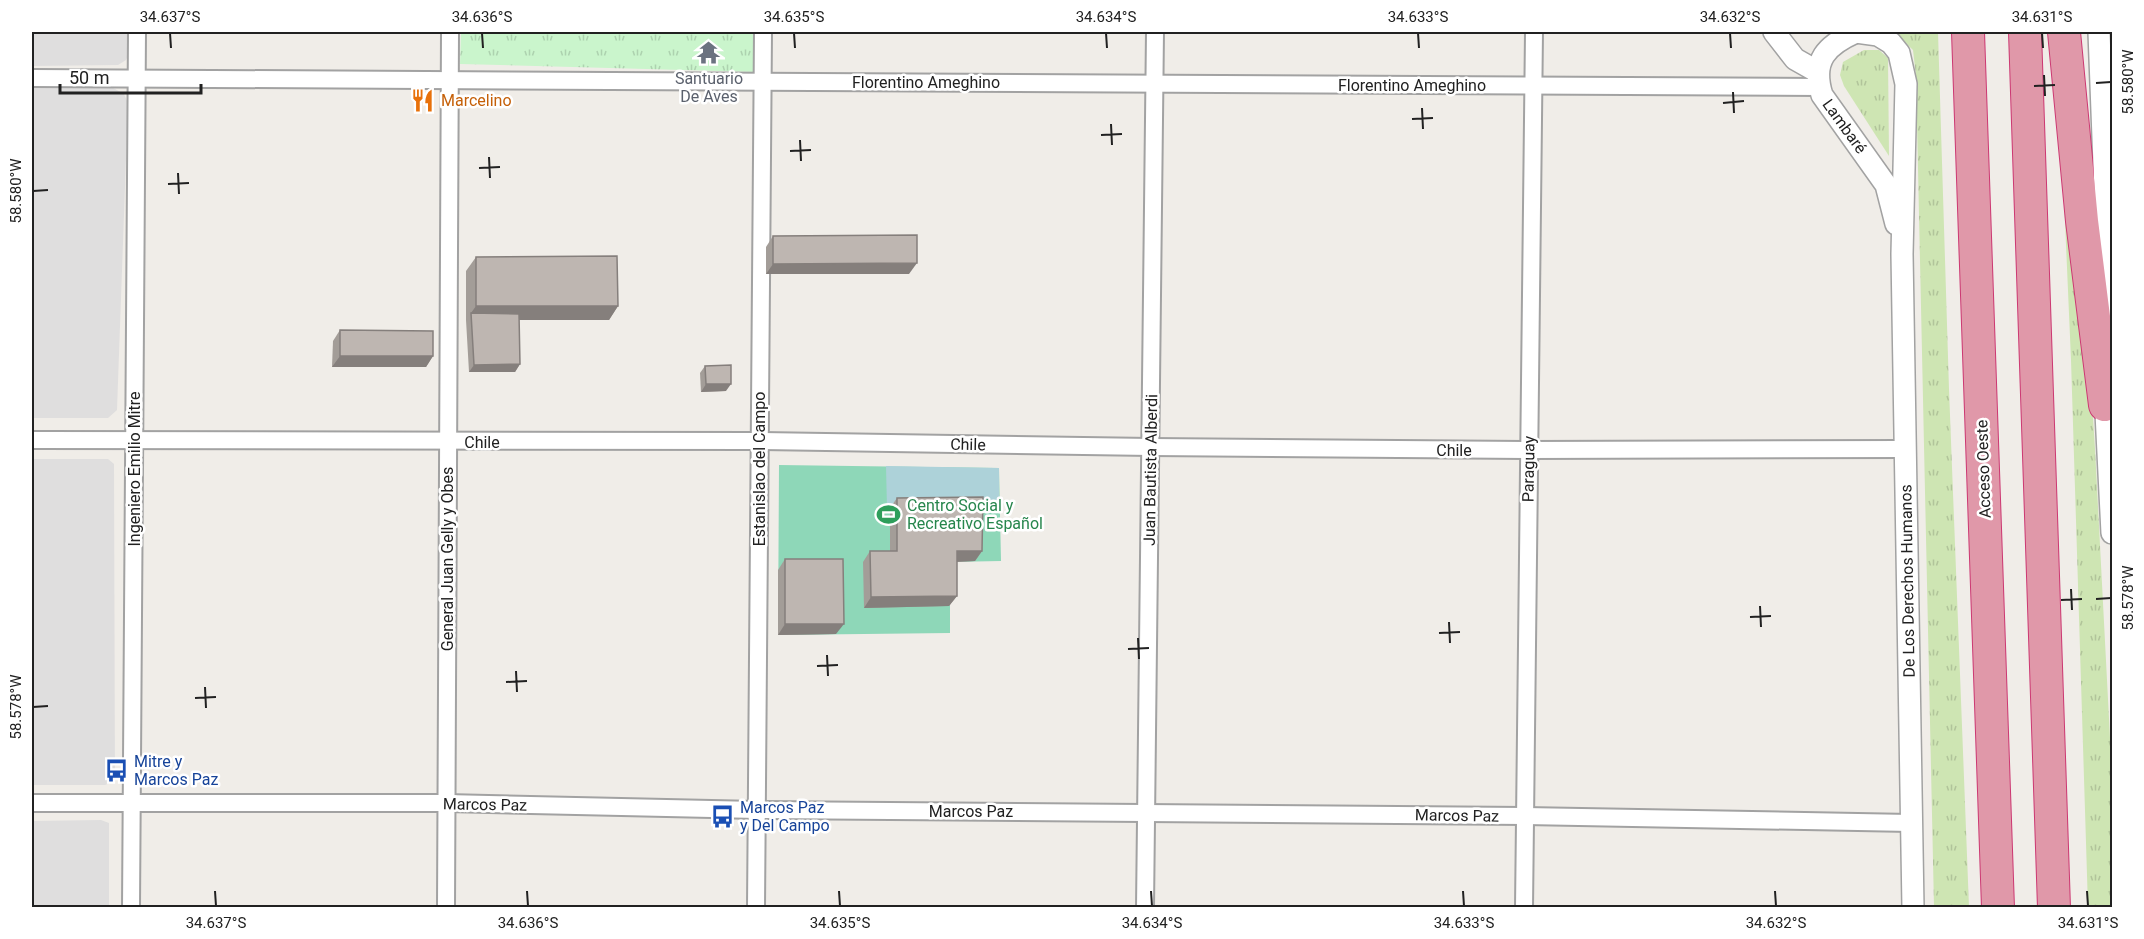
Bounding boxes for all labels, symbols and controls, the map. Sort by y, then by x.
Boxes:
text: 34.637°S [140,8,200,26]
text: 34.636°S [452,8,512,26]
text: 34.635°S [764,8,824,26]
text: 34.634°S [1076,8,1136,26]
text: 34.633°S [1388,8,1448,26]
text: 34.632°S [1700,8,1760,26]
text: 34.631°S [2012,8,2072,26]
temple icon: Santuario De Aves [696,40,722,66]
text: 58.580°W [2119,49,2137,115]
scale bar [60,57,201,95]
text: 50 m [69,67,109,88]
place label: Santuario De Aves [675,69,743,106]
street label: Florentino Ameghino [852,73,1000,92]
street label: Florentino Ameghino [1338,76,1486,95]
restaurant icon: Marcelino [410,87,436,113]
place label: Marcelino [441,91,512,110]
street label: Lambaré [1818,95,1871,157]
text: 58.580°W [7,158,25,224]
street label: Ingeniero Emilio Mitre [125,392,144,546]
street label: Estanislao del Campo [750,392,769,546]
street label: Juan Bautista Alberdi [1140,394,1161,546]
street label: Acceso Oeste [1972,419,1995,519]
street label: Chile [464,433,500,452]
street label: Chile [950,435,986,454]
street label: Paraguay [1518,435,1539,502]
street label: Chile [1436,441,1472,460]
street label: General Juan Gelly y Obes [438,467,457,651]
street label: De Los Derechos Humanos [1896,484,1919,678]
place label: Centro Social y Recreativo Español [907,496,1043,533]
sports icon: Centro Social y Recreativo Español [876,501,902,527]
text: 58.578°W [2119,565,2137,631]
text: 58.578°W [7,674,25,740]
place label: Mitre y Marcos Paz [134,752,218,789]
bus stop icon: Mitre y Marcos Paz [103,757,129,783]
street label: Marcos Paz [443,794,527,815]
place label: Marcos Paz y Del Campo [740,798,830,835]
street label: Marcos Paz [929,802,1013,821]
bus stop icon: Marcos Paz y Del Campo [709,803,735,829]
street label: Marcos Paz [1415,805,1499,826]
text: 34.637°S [186,914,246,932]
text: 34.636°S [498,914,558,932]
text: 34.635°S [810,914,870,932]
text: 34.634°S [1122,914,1182,932]
text: 34.633°S [1434,914,1494,932]
text: 34.632°S [1746,914,1806,932]
text: 34.631°S [2058,914,2118,932]

